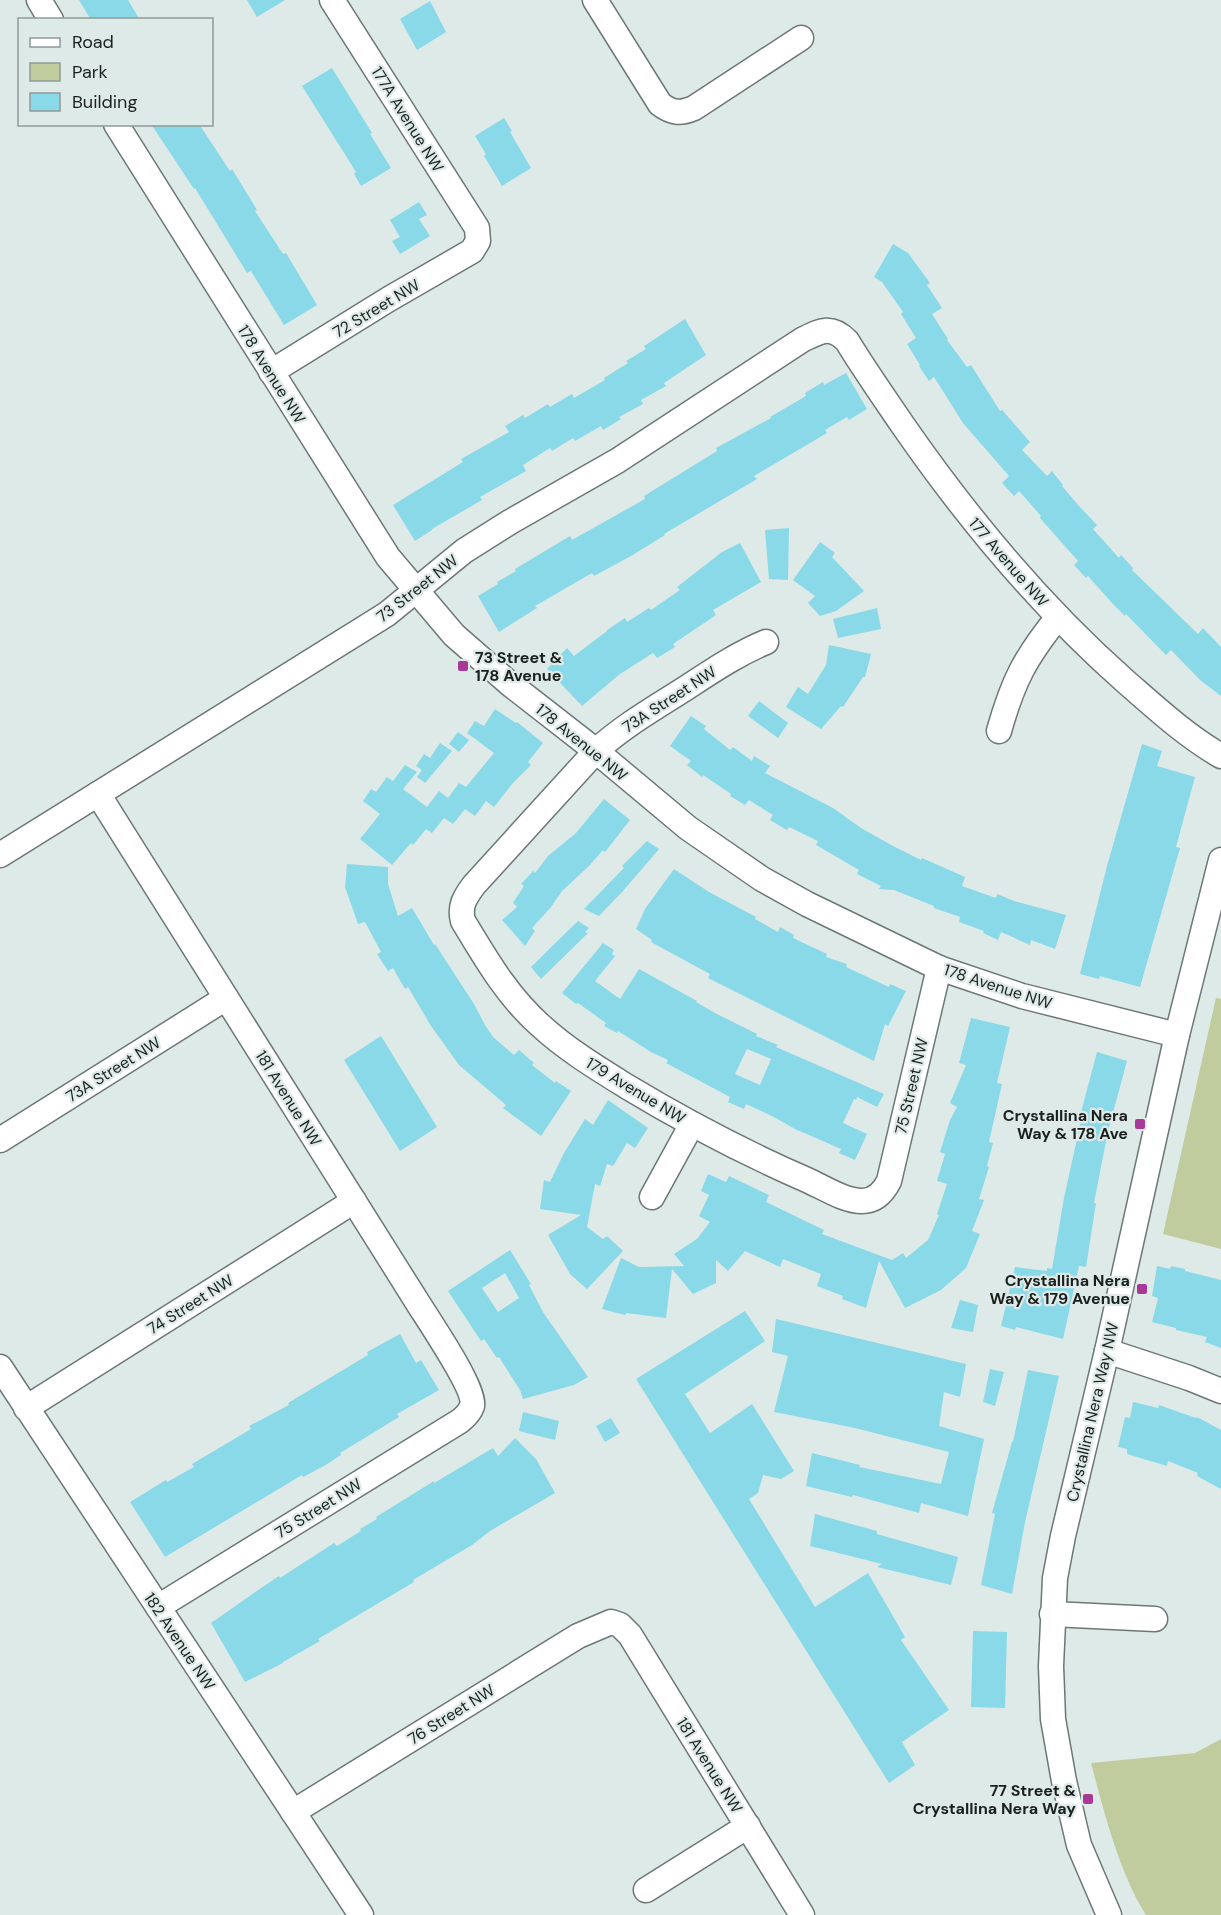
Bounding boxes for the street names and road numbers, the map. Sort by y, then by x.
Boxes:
street label: 177A Avenue NW [367,62,449,176]
street label: 72 Street NW [329,274,424,343]
street label: 178 Avenue NW [233,321,311,428]
street label: 177 Avenue NW [964,513,1053,612]
street label: 73 Street NW [372,550,463,627]
street label: 73A Street NW [618,661,721,738]
street label: 178 Avenue NW [531,699,632,786]
street label: 178 Avenue NW [941,959,1055,1014]
street label: 73A Street NW [62,1032,165,1107]
street label: 75 Street NW [890,1035,933,1136]
street label: 181 Avenue NW [251,1047,327,1150]
street label: 179 Avenue NW [582,1052,690,1129]
street label: 74 Street NW [143,1269,238,1339]
street label: Crystallina Nera Way NW [1062,1320,1123,1504]
street label: 75 Street NW [271,1473,366,1543]
street label: 182 Avenue NW [139,1589,220,1694]
street label: 76 Street NW [404,1679,499,1749]
street label: 181 Avenue NW [672,1714,748,1817]

